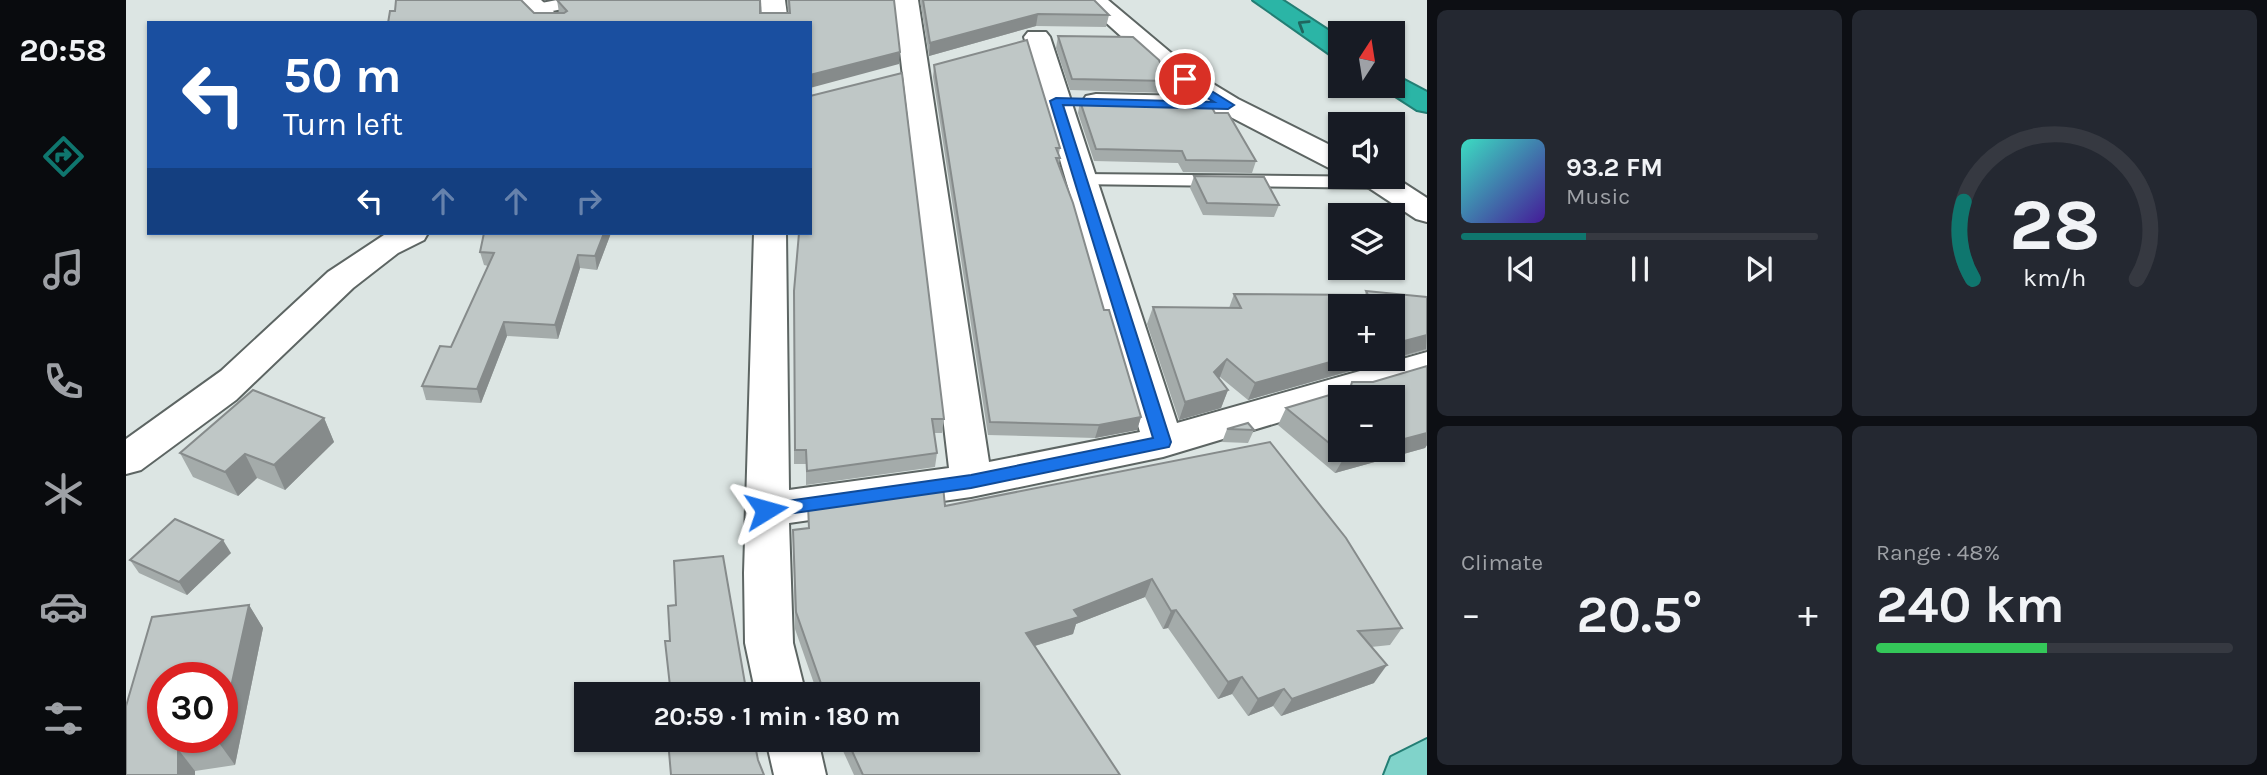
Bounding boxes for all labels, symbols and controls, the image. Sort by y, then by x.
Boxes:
one-way arrow [1297,20,1310,33]
north arrow [1328,21,1405,98]
map controls [1328,21,1405,462]
text: 20:58 [19,32,107,69]
text: 50 m [283,47,401,104]
icon: left [168,49,259,140]
pin [1155,49,1215,109]
icon: arrive [1166,60,1204,98]
text: Turn left [283,106,403,143]
button: sound [1328,112,1405,189]
icon: directions [39,132,88,181]
text: 93.2 FM [1566,152,1663,183]
icon: left [351,182,389,220]
icon: ahead [424,182,462,220]
icon: ahead [497,182,535,220]
icon: right [570,182,608,220]
text: Music [1566,183,1630,210]
text: 28 [2009,183,2100,268]
button: layers [1328,203,1405,280]
icon: music [39,245,88,294]
icon: previous [1502,250,1540,288]
icon: pause [1621,250,1659,288]
icon: next [1740,250,1778,288]
text: km/h [2023,263,2086,292]
button: + [1328,294,1405,371]
icon: phone [39,357,88,406]
button: − [1328,385,1405,462]
icon: climate [39,469,88,518]
position arrow [729,473,803,547]
text: Range · 48% [1876,539,2000,566]
text: Climate [1461,549,1543,576]
text: 240 km [1876,574,2065,635]
icon: car [39,582,88,631]
text: 20.5° [1577,584,1703,645]
text: − [1461,592,1481,637]
text: + [1798,592,1818,637]
speed limit sign: 30 [147,662,238,753]
icon: filters [39,694,88,743]
text: 20:59 · 1 min · 180 m [654,701,900,732]

